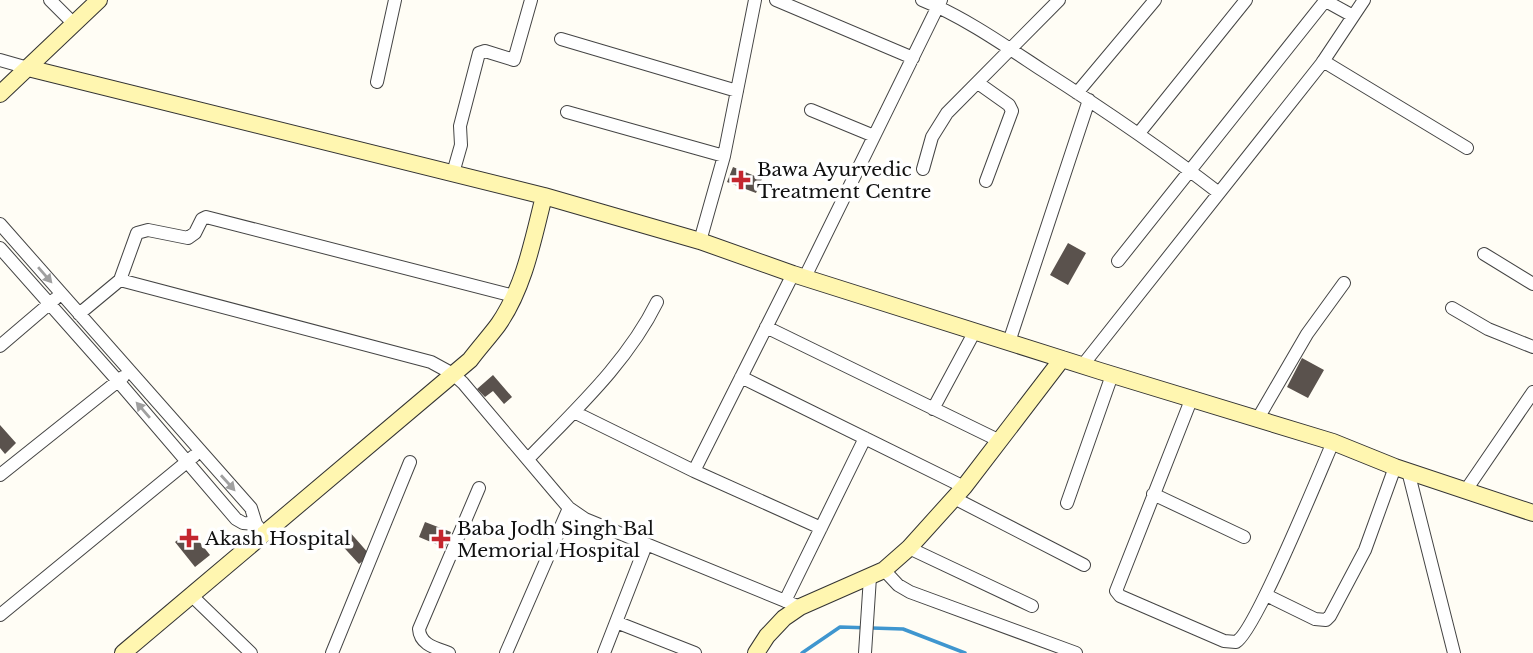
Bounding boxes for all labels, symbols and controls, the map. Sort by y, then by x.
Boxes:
place label: Bawa Ayurvedic Treatment Centre [757,158,931,203]
marker: Bawa Ayurvedic Treatment Centre [731,170,751,190]
one-way arrow [37,266,53,284]
one-way arrow [136,401,151,418]
one-way arrow [220,474,236,492]
place label: Baba Jodh Singh Bal Memorial Hospital [457,517,654,562]
place label: Akash Hospital [204,527,350,550]
marker: Akash Hospital [179,528,199,548]
marker: Baba Jodh Singh Bal Memorial Hospital [431,529,451,549]

